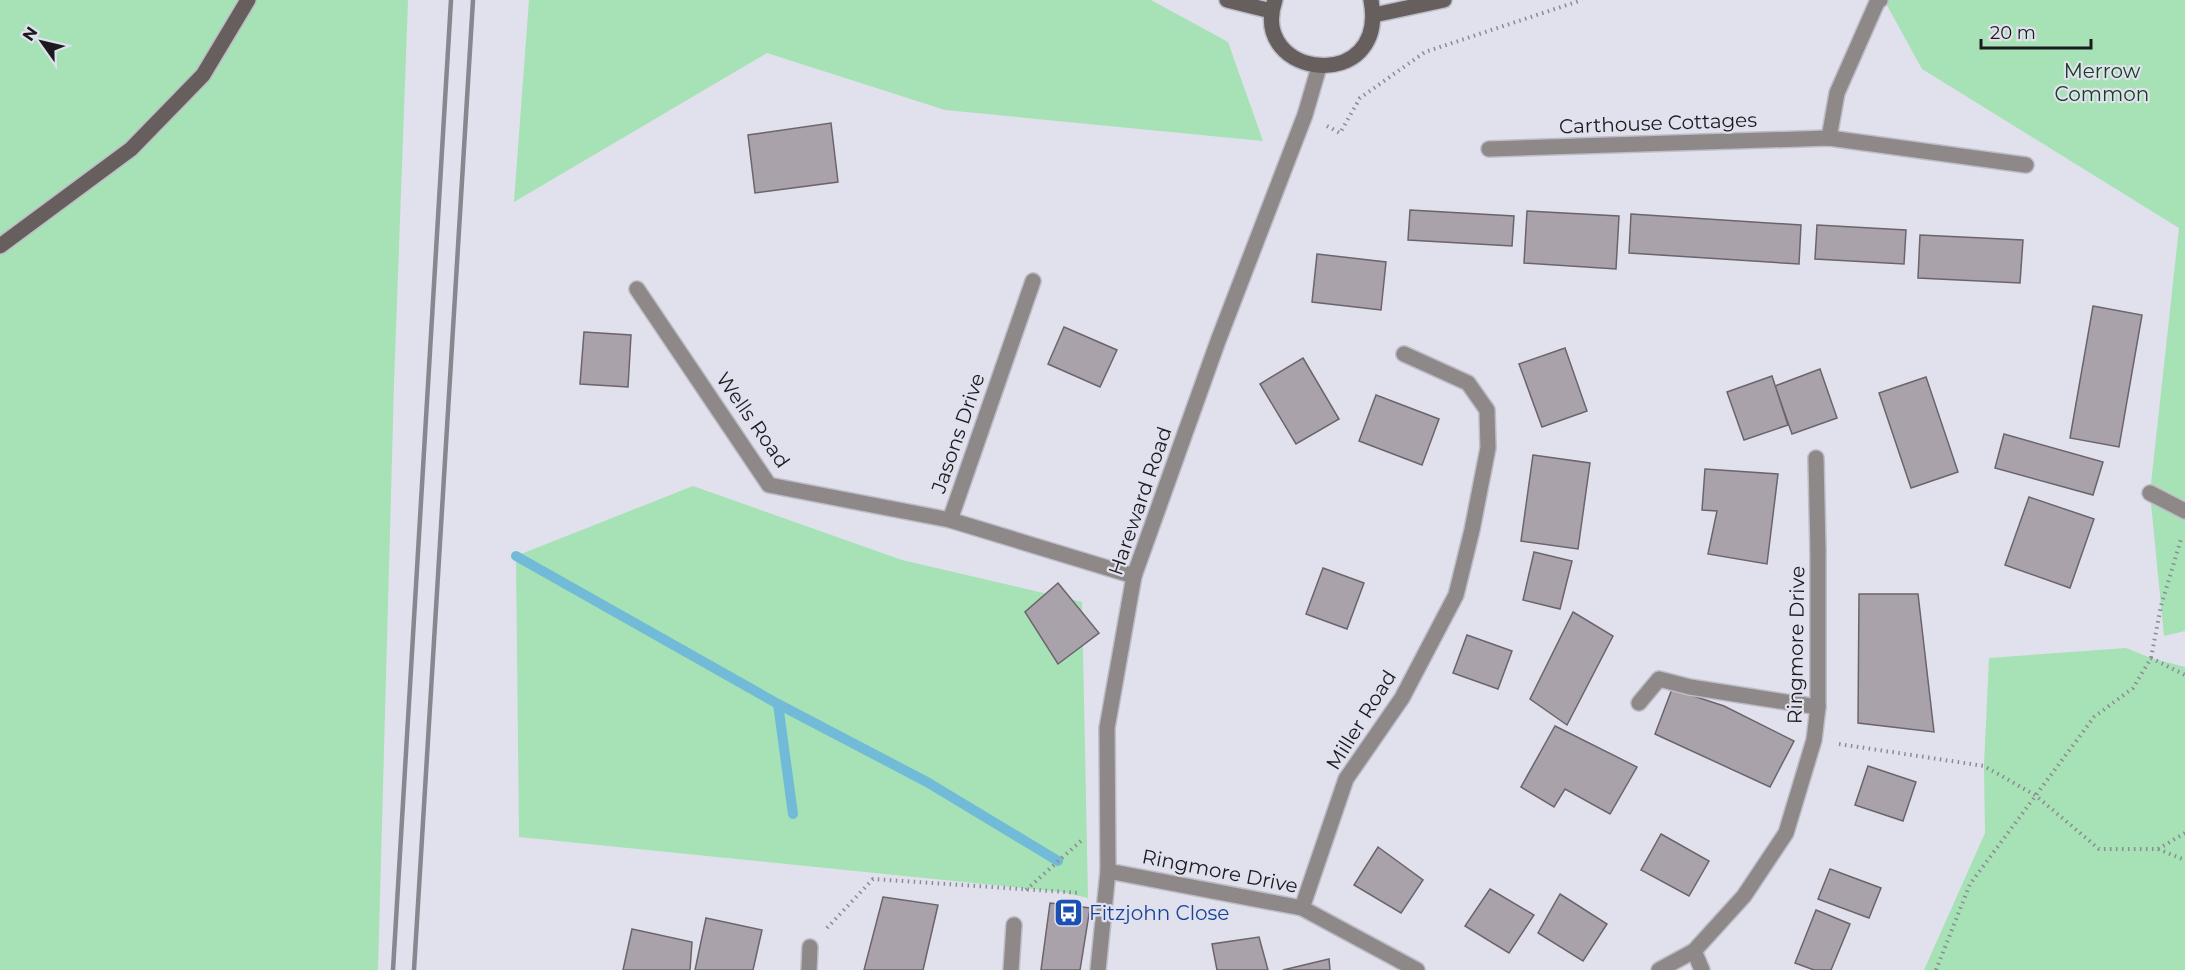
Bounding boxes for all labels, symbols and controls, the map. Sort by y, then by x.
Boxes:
north arrow [12,12,72,72]
scale bar [1981,12,2090,50]
text: 20 m [1990,22,2036,44]
text: N [18,23,41,45]
park label: Merrow Common [2055,59,2149,106]
street label: Carthouse Cottages [1559,108,1758,138]
street label: Wells Road [711,368,795,472]
street label: Jasons Drive [926,370,990,497]
street label: Hareward Road [1103,424,1177,578]
street label: Ringmore Drive [1783,566,1809,724]
street label: Miller Road [1321,666,1401,774]
street label: Ringmore Drive [1140,844,1300,898]
bus stop icon: Fitzjohn Close [1052,897,1084,929]
place label: Fitzjohn Close [1089,901,1229,925]

